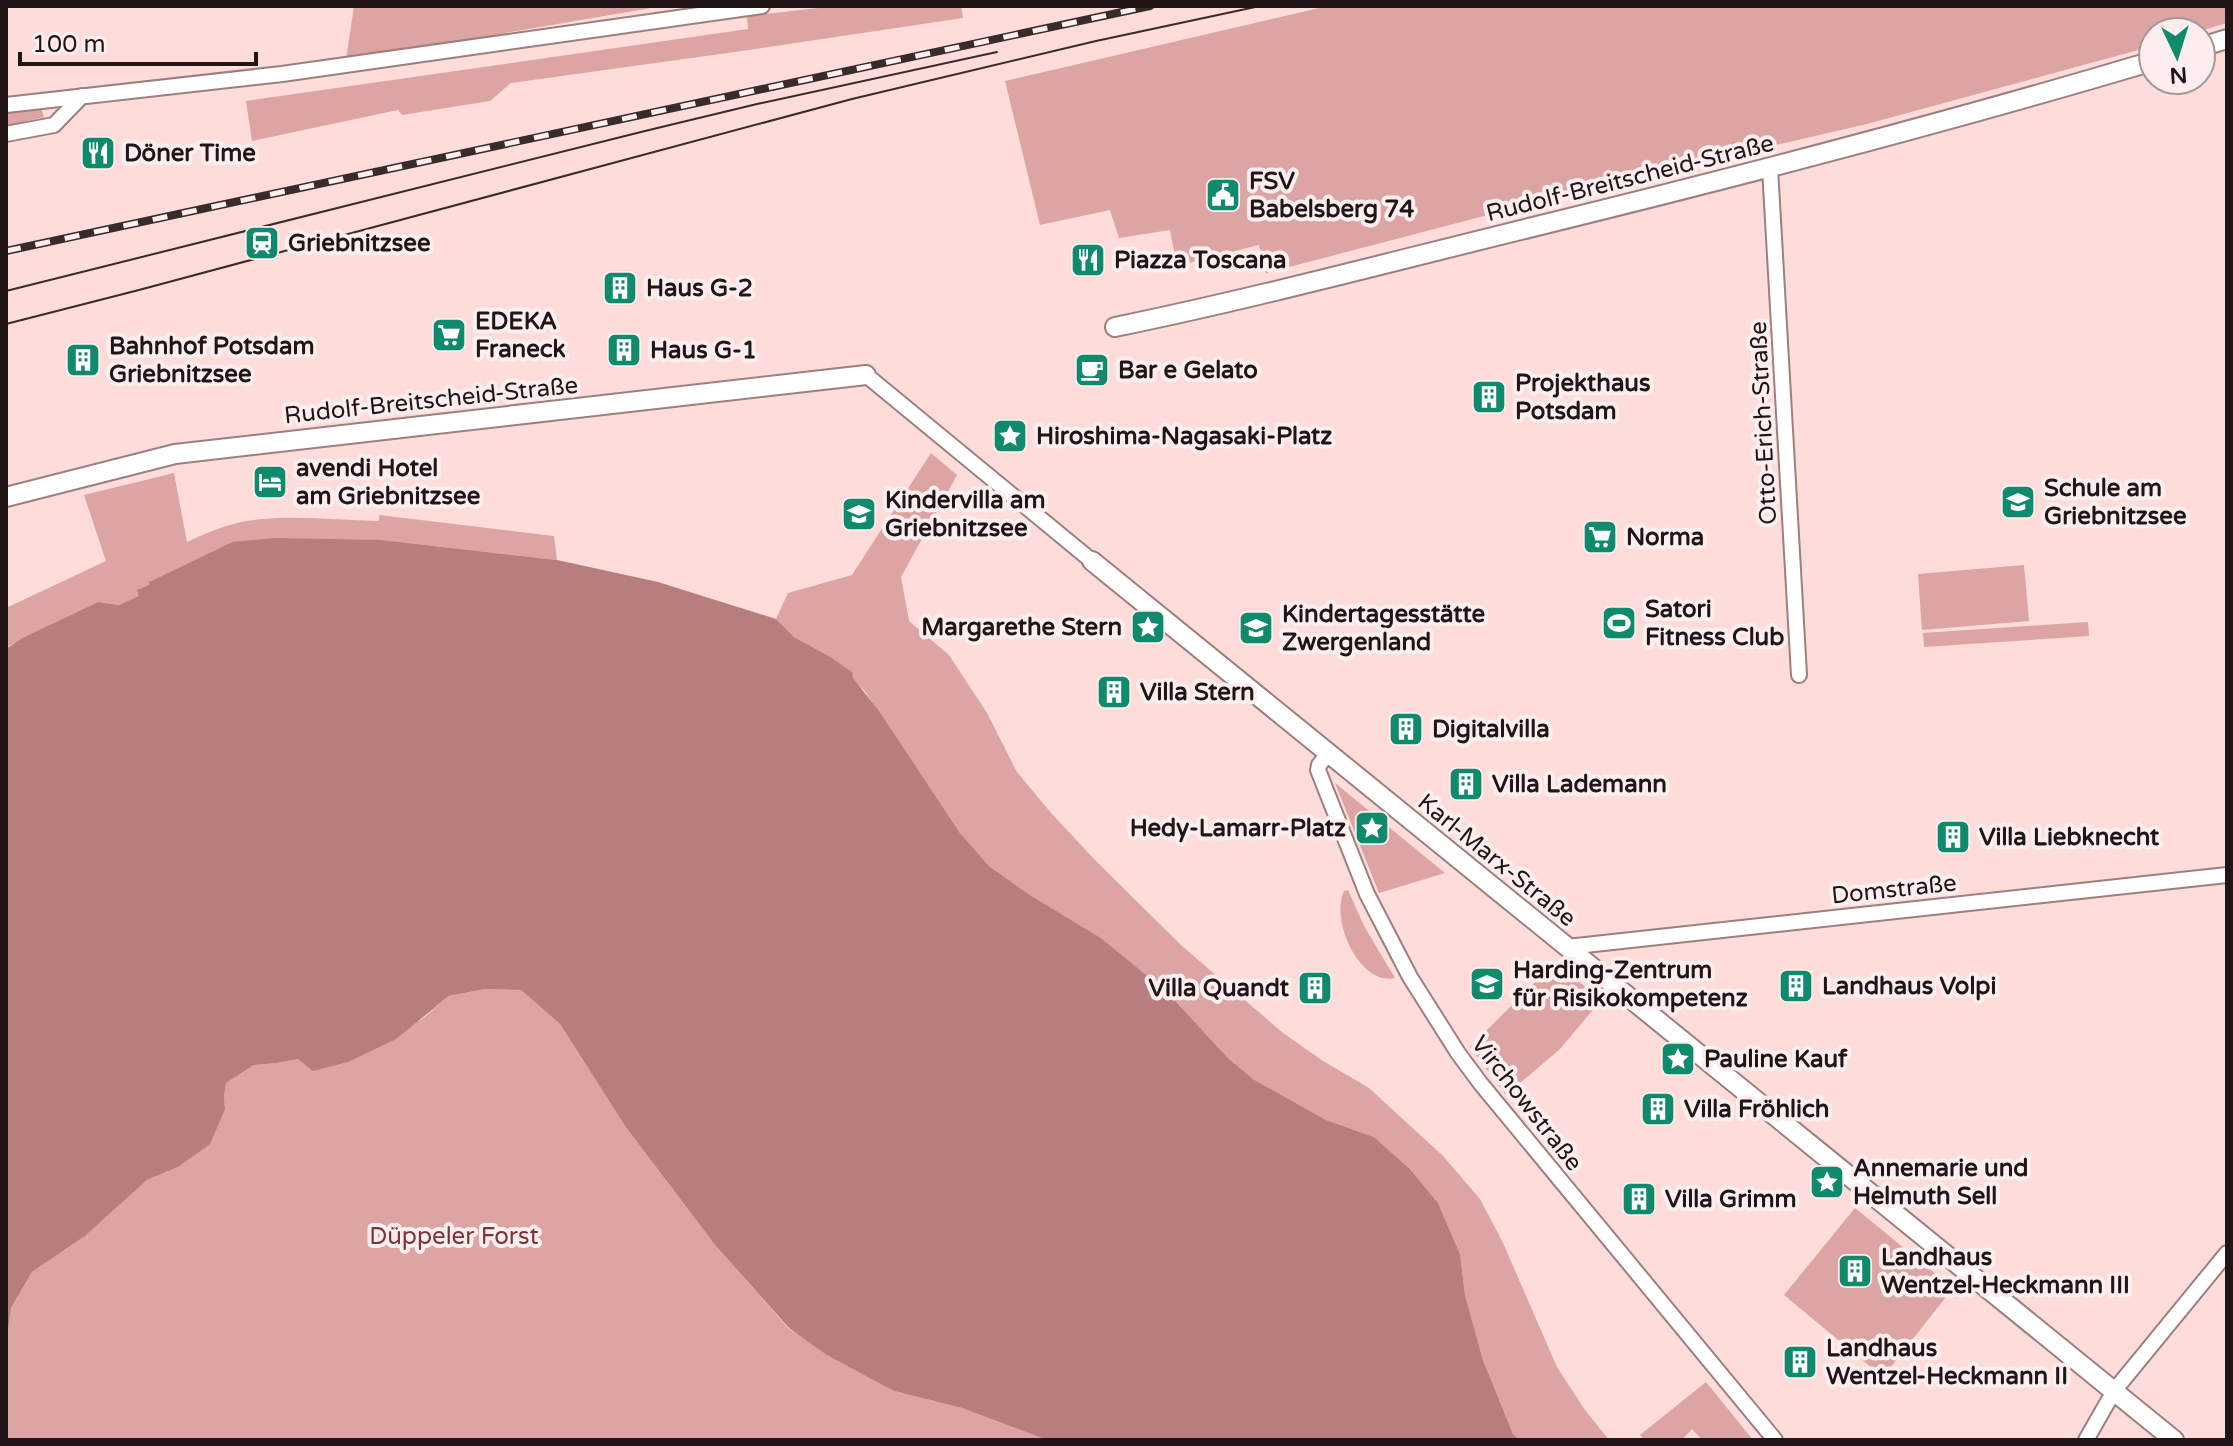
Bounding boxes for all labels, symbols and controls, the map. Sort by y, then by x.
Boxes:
scale bar [20,16,256,66]
north arrow [2137,16,2217,96]
text: 100 m [32,30,106,59]
text: N [2169,61,2188,89]
street label: Rudolf-Breitscheid-Straße [1483,129,1777,228]
restaurant icon: Döner Time [79,134,117,172]
place label: Döner Time [124,139,256,168]
place label: FSV Babelsberg 74 [1249,167,1414,224]
public building icon: FSV Babelsberg 74 [1204,176,1242,214]
station icon: Griebnitzsee [243,224,281,262]
place label: Griebnitzsee [288,229,431,258]
restaurant icon: Piazza Toscana [1069,241,1107,279]
place label: Piazza Toscana [1114,246,1287,275]
building icon: Haus G-2 [601,269,639,307]
place label: Haus G-2 [646,274,753,303]
place label: EDEKA Franeck [475,307,566,364]
supermarket icon: EDEKA Franeck [430,316,468,354]
street label: Otto-Erich-Straße [1744,321,1783,525]
building icon: Haus G-1 [605,331,643,369]
place label: Bahnhof Potsdam Griebnitzsee [109,332,315,389]
place label: Haus G-1 [650,336,757,365]
building icon: Bahnhof Potsdam Griebnitzsee [64,341,102,379]
cafe icon: Bar e Gelato [1073,351,1111,389]
place label: Bar e Gelato [1118,356,1258,385]
place label: Projekthaus Potsdam [1515,369,1650,426]
street label: Rudolf-Breitscheid-Straße [283,371,579,430]
building icon: Projekthaus Potsdam [1470,378,1508,416]
place icon: Hiroshima-Nagasaki-Platz [991,417,1029,455]
place label: Hiroshima-Nagasaki-Platz [1036,422,1332,451]
place label: avendi Hotel am Griebnitzsee [296,454,481,511]
hotel icon: avendi Hotel am Griebnitzsee [251,463,289,501]
place label: Schule am Griebnitzsee [2044,474,2187,531]
school or university icon: Schule am Griebnitzsee [1999,483,2037,521]
place label: Kindervilla am Griebnitzsee [885,486,1046,543]
school or university icon: Kindervilla am Griebnitzsee [840,495,878,533]
supermarket icon: Norma [1581,518,1619,556]
place label: Norma [1626,523,1704,552]
place label: Satori Fitness Club [1645,595,1784,652]
place label: Kindertagesstätte Zwergenland [1282,600,1485,657]
sports icon: Satori Fitness Club [1600,604,1638,642]
place icon: Margarethe Stern [1129,608,1167,646]
school or university icon: Kindertagesstätte Zwergenland [1237,609,1275,647]
place label: Margarethe Stern [921,613,1122,642]
building icon: Villa Stern [1095,673,1133,711]
place label: Villa Stern [1140,678,1255,707]
building icon: Digitalvilla [1387,710,1425,748]
place label: Digitalvilla [1432,715,1550,744]
building icon: Villa Lademann [1447,765,1485,803]
place label: Villa Lademann [1492,770,1667,799]
street label: Karl-Marx-Straße [1412,788,1582,933]
place icon: Hedy-Lamarr-Platz [1353,809,1391,847]
place label: Hedy-Lamarr-Platz [1130,814,1346,843]
building icon: Villa Liebknecht [1934,818,1972,856]
place label: Villa Liebknecht [1979,823,2160,852]
street label: Domstraße [1830,869,1958,910]
place label: Harding-Zentrum für Risikokompetenz [1513,956,1748,1013]
school or university icon: Harding-Zentrum für Risikokompetenz [1468,965,1506,1003]
building icon: Landhaus Volpi [1777,967,1815,1005]
building icon: Villa Quandt [1296,969,1334,1007]
place label: Landhaus Volpi [1822,972,1996,1001]
place label: Villa Quandt [1149,974,1290,1003]
street label: Virchowstraße [1465,1030,1588,1177]
place icon: Pauline Kauf [1659,1040,1697,1078]
place label: Pauline Kauf [1704,1045,1848,1074]
building icon: Villa Fröhlich [1639,1090,1677,1128]
place label: Villa Fröhlich [1684,1095,1829,1124]
place label: Annemarie und Helmuth Sell [1853,1154,2028,1211]
place icon: Annemarie und Helmuth Sell [1808,1163,1846,1201]
building icon: Villa Grimm [1620,1180,1658,1218]
place label: Villa Grimm [1665,1185,1796,1214]
park label: Düppeler Forst [369,1222,539,1251]
place label: Landhaus Wentzel-Heckmann III [1881,1243,2130,1300]
building icon: Landhaus Wentzel-Heckmann III [1836,1252,1874,1290]
place label: Landhaus Wentzel-Heckmann II [1826,1334,2068,1391]
building icon: Landhaus Wentzel-Heckmann II [1781,1343,1819,1381]

